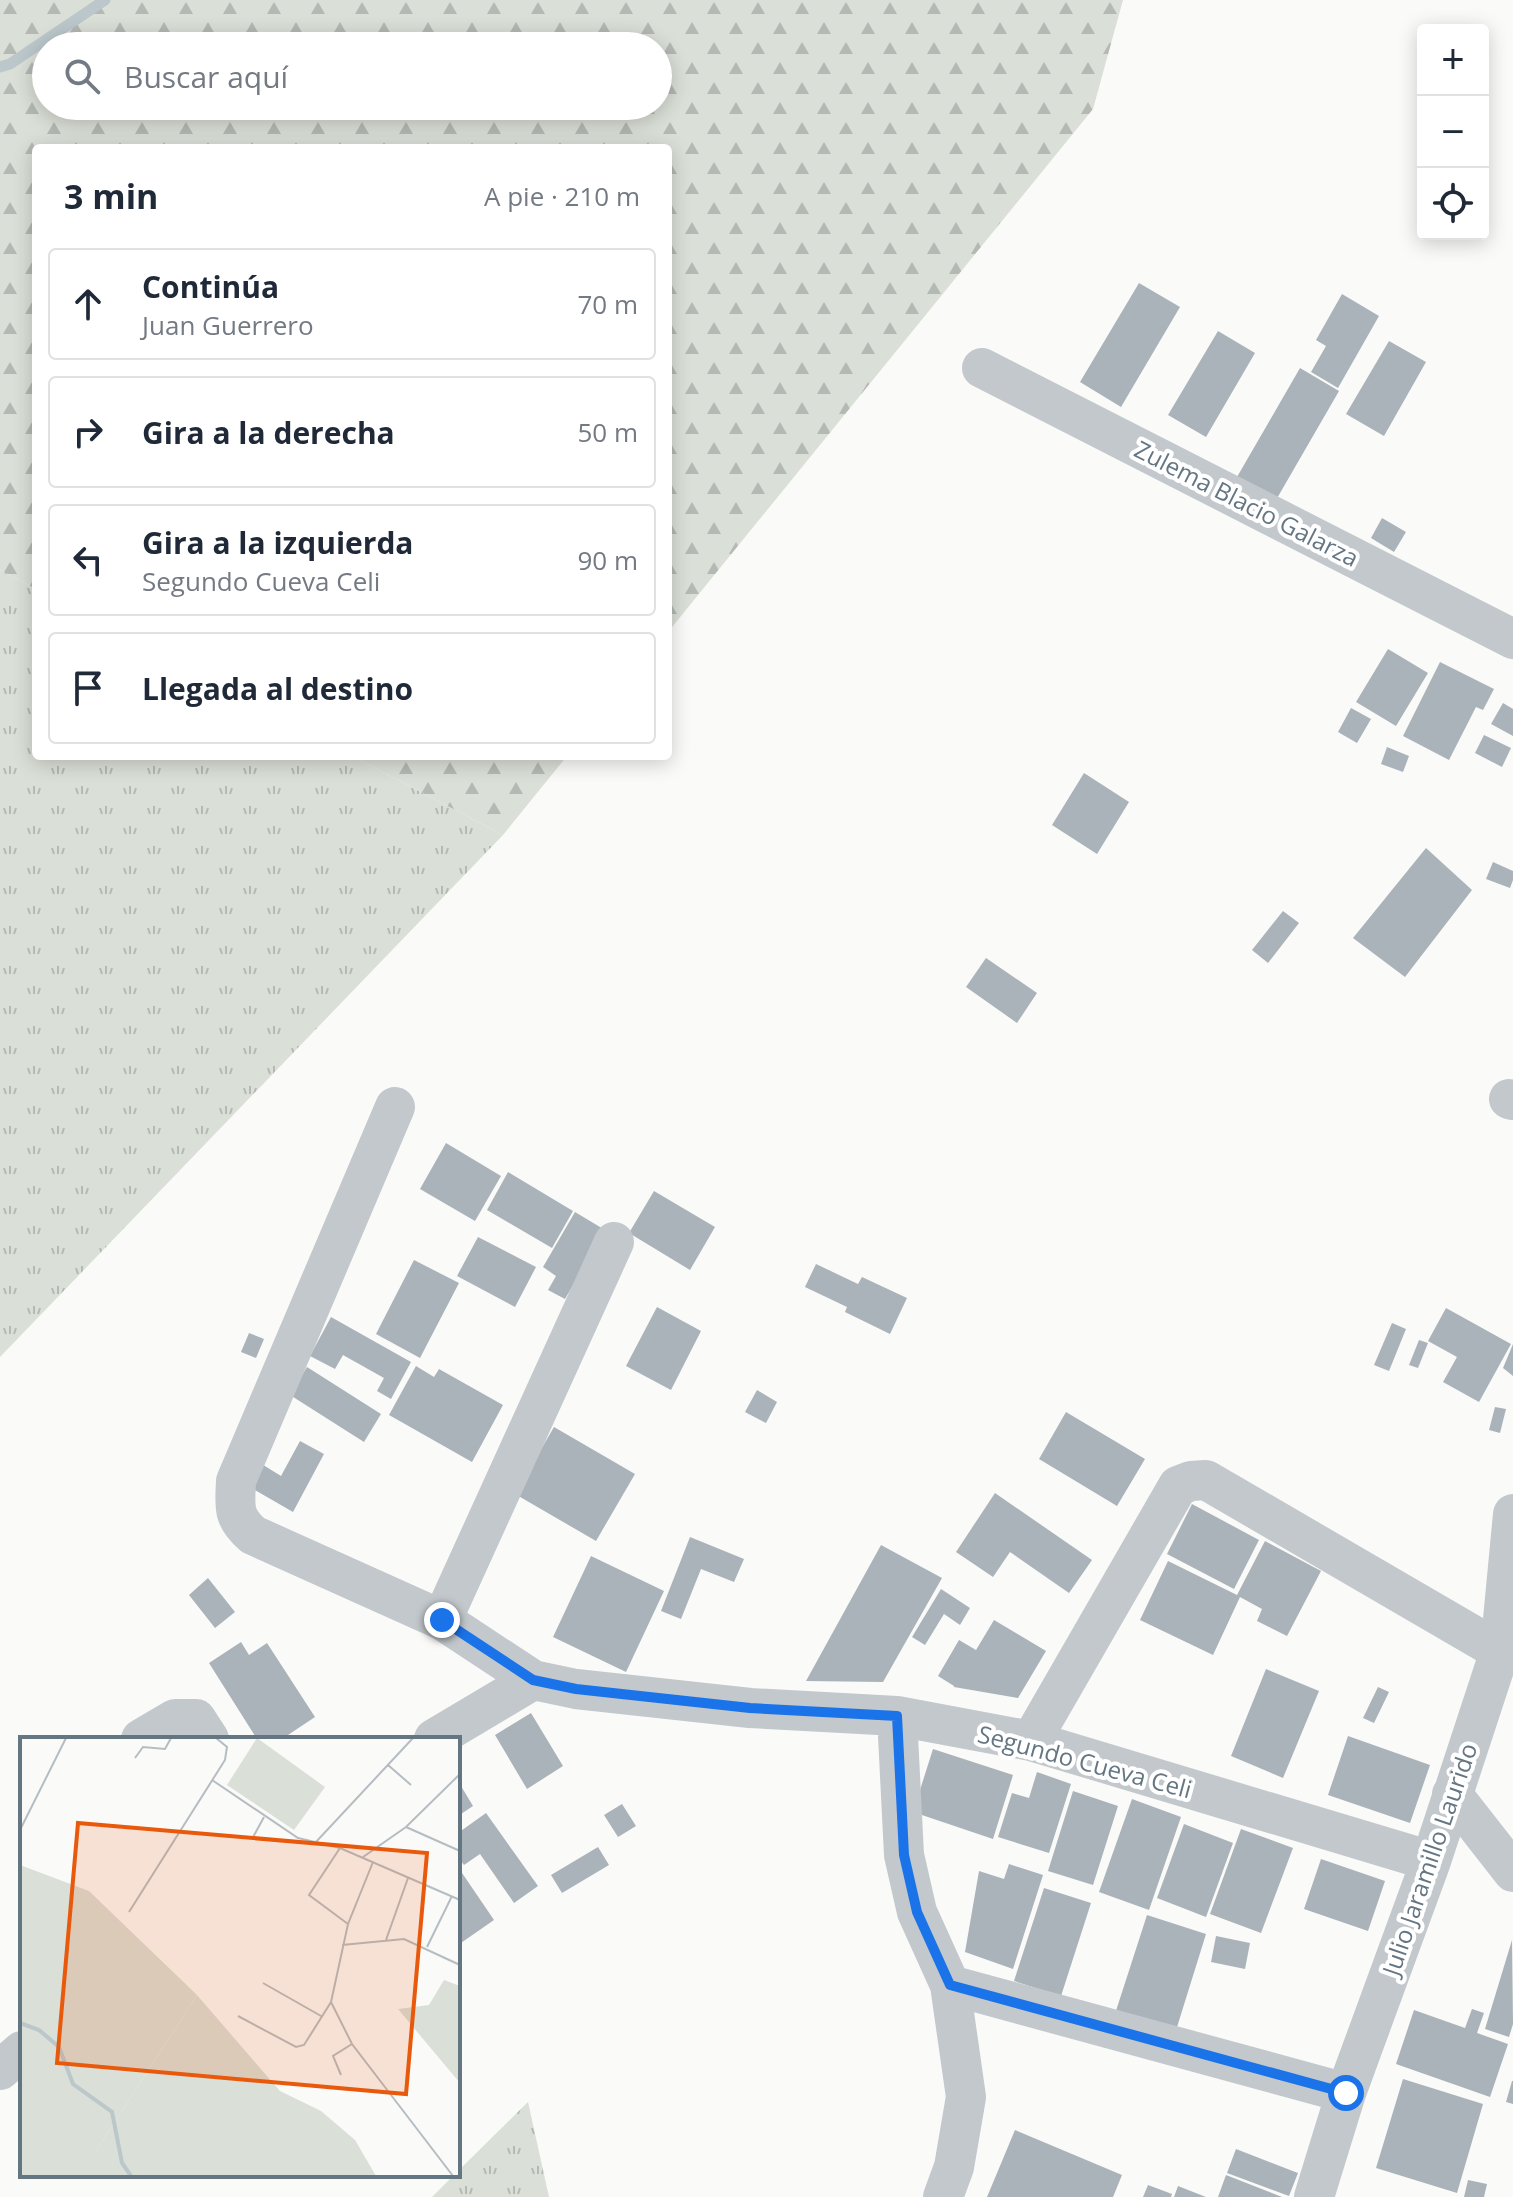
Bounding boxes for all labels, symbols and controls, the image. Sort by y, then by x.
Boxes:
map controls [1417,24,1489,240]
button: + [1417,24,1489,96]
search box [32,32,672,120]
icon: search [60,54,104,98]
text: Buscar aquí [124,56,288,97]
button: − [1417,96,1489,168]
button: locate [1417,168,1489,240]
text: 3 min [64,173,158,219]
text: A pie · 210 m [484,178,640,214]
text: Continúa [142,266,279,307]
icon: ahead [66,282,110,326]
text: 70 m [577,286,638,322]
text: Juan Guerrero [142,307,314,343]
icon: right [66,410,110,454]
text: Gira a la derecha [142,412,395,453]
text: 50 m [577,414,638,450]
street label: Zulema Blacio Galarza [1129,432,1365,574]
text: Gira a la izquierda [142,522,414,563]
icon: left [66,538,110,582]
text: 90 m [577,542,638,578]
text: Segundo Cueva Celi [142,563,380,599]
icon: arrive [66,666,110,710]
text: Llegada al destino [142,668,413,709]
route end [424,1602,460,1638]
street label: Segundo Cueva Celi [974,1717,1196,1805]
inset map [20,1737,460,2177]
street label: Julio Jaramillo Laurido [1373,1739,1484,1981]
route start [1328,2075,1364,2111]

